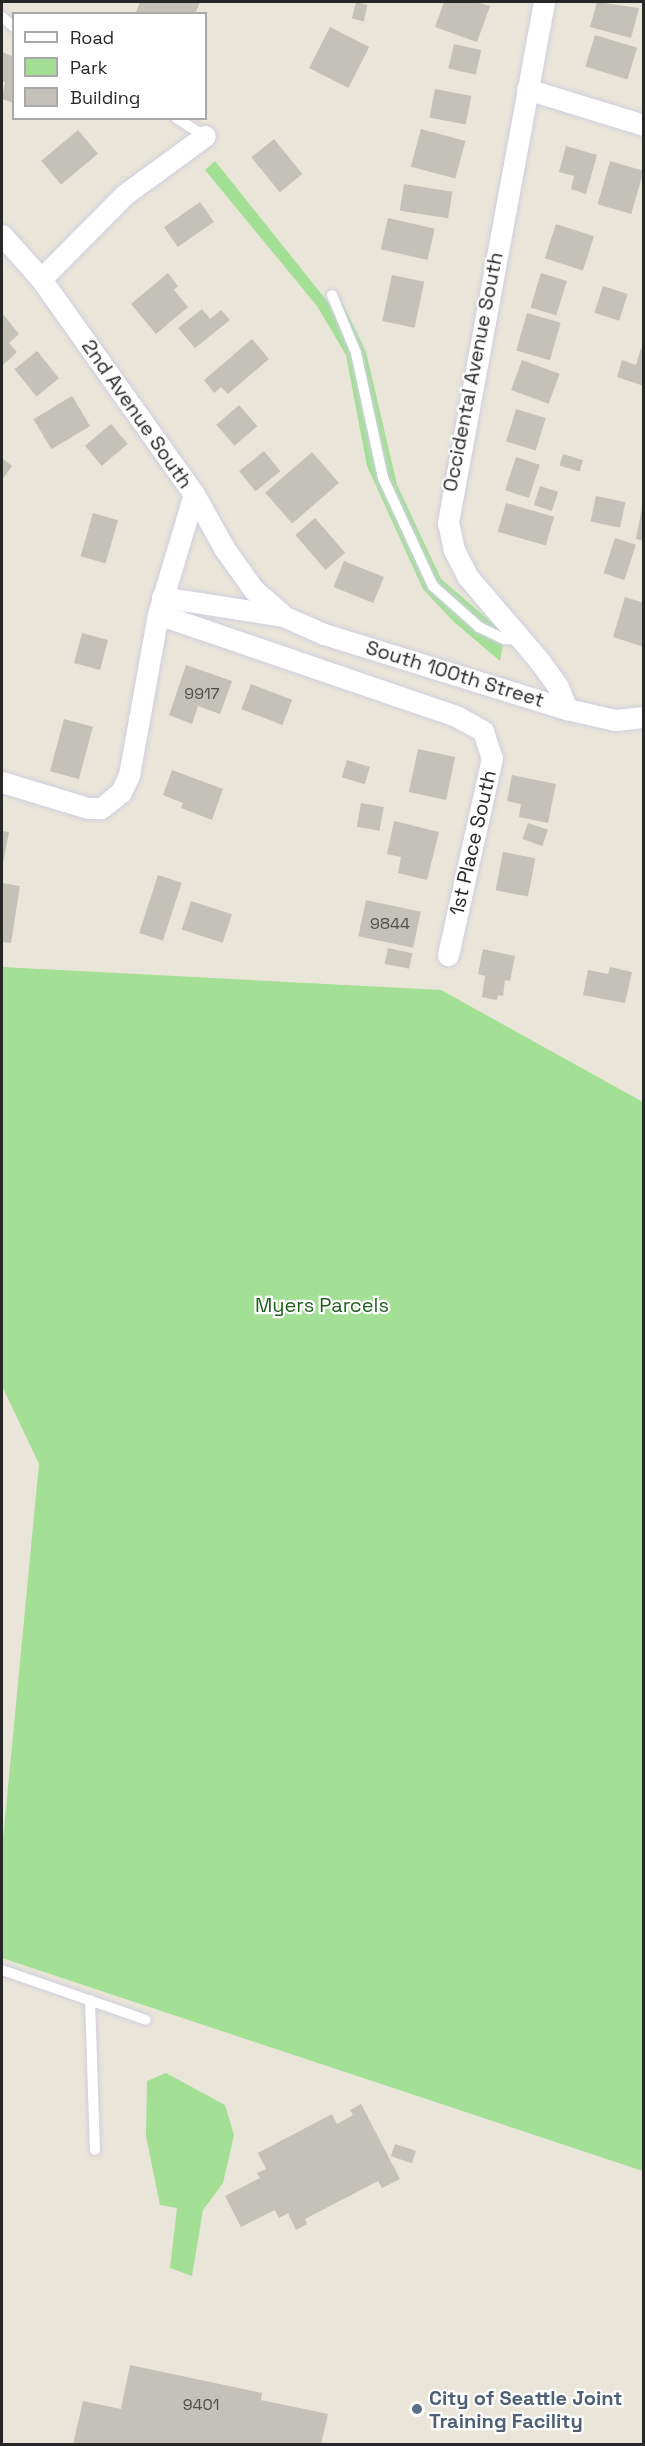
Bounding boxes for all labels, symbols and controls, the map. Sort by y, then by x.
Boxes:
legend [12,12,207,120]
text: Road [70,26,114,49]
text: Park [70,56,107,79]
text: Building [70,86,140,109]
street label: Occidental Avenue South [438,250,508,494]
street label: 2nd Avenue South [77,335,197,493]
street label: South 100th Street [363,635,547,713]
house number: 9917 [184,684,220,704]
street label: 1st Place South [445,768,501,918]
house number: 9844 [370,914,410,934]
park label: Myers Parcels [255,1293,389,1317]
place label: City of Seattle Joint Training Facility [429,2386,622,2433]
house number: 9401 [183,2395,219,2415]
marker: City of Seattle Joint Training Facility [410,2402,424,2416]

